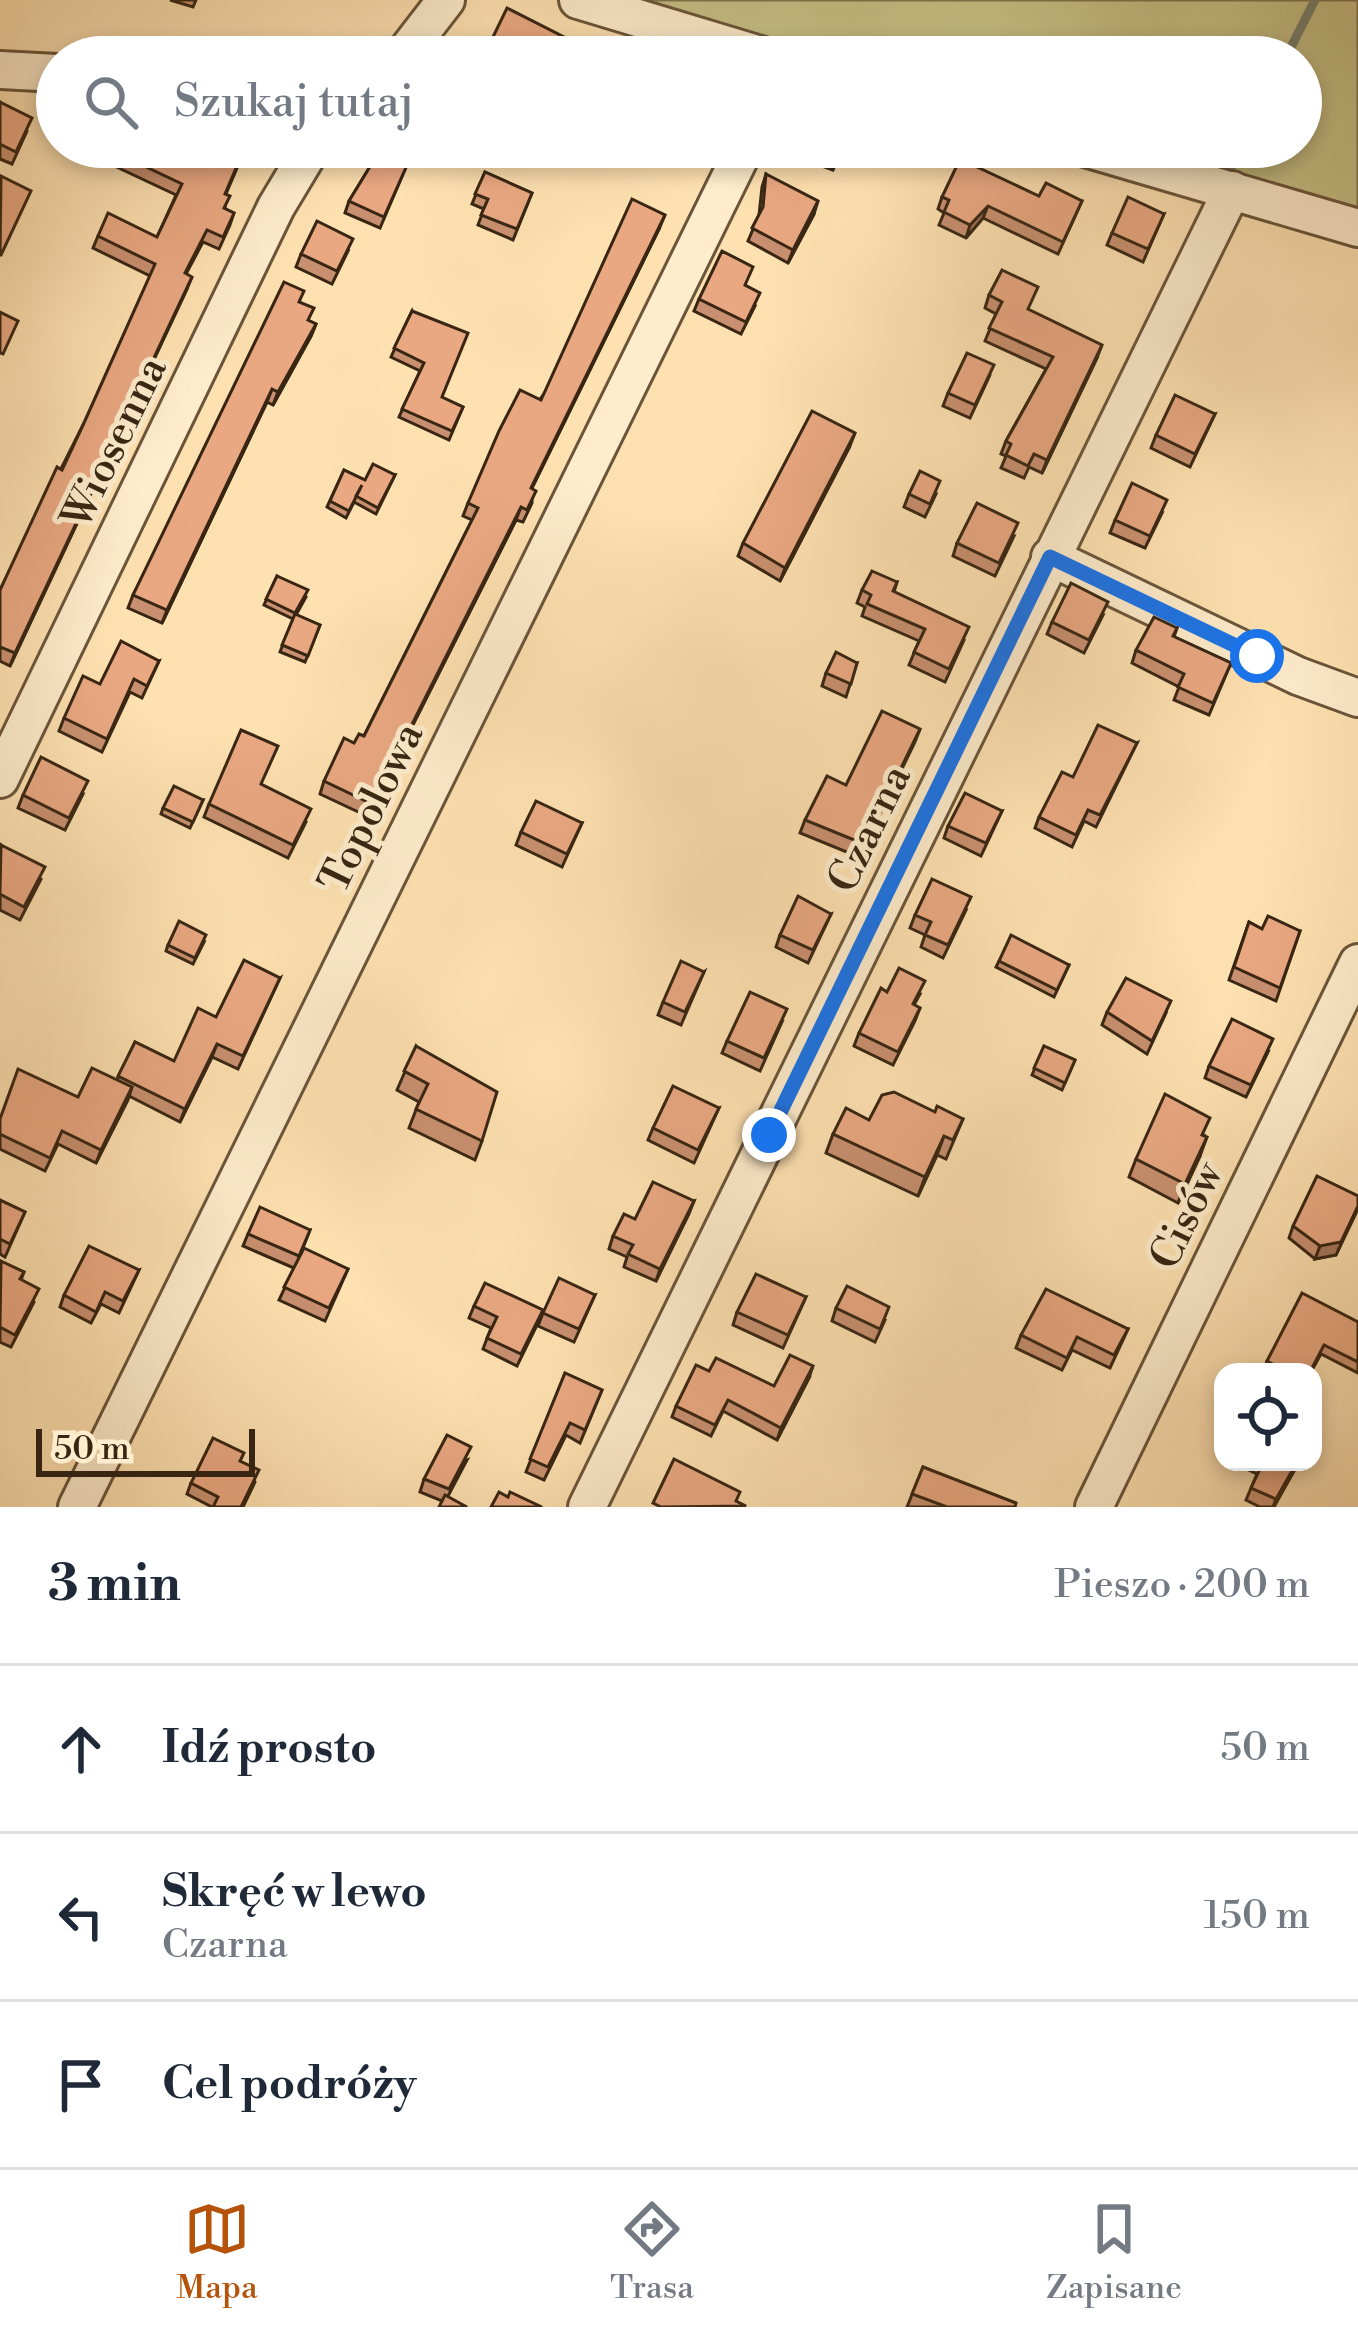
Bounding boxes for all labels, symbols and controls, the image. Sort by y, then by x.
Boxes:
search box [36,36,1322,168]
icon: search [78,69,144,135]
text: Szukaj tutaj [174,74,414,131]
street label: Wiosenna [50,348,180,540]
route start [1230,629,1284,683]
street label: Topolowa [308,714,437,902]
street label: Czarna [817,756,924,902]
route end [742,1108,796,1162]
street label: Cisów [1139,1153,1236,1278]
map controls [1214,1363,1322,1471]
button: locate [1214,1363,1322,1471]
scale bar [36,1423,255,1476]
text: 50 m [54,1429,130,1470]
text: 3 min [48,1553,181,1617]
text: Pieszo · 200 m [1054,1561,1310,1610]
icon: ahead [48,1716,114,1782]
text: Idź prosto [162,1720,377,1777]
text: 50 m [1220,1724,1310,1773]
text: Skręć w lewo [162,1864,427,1921]
icon: left [48,1884,114,1950]
text: 150 m [1204,1892,1310,1941]
text: Czarna [162,1921,288,1970]
icon: arrive [48,2052,114,2118]
text: Cel podróży [162,2056,417,2113]
tab: Mapa [176,2196,258,2309]
tab: Trasa [610,2196,694,2309]
tab: Zapisane [1046,2196,1182,2309]

